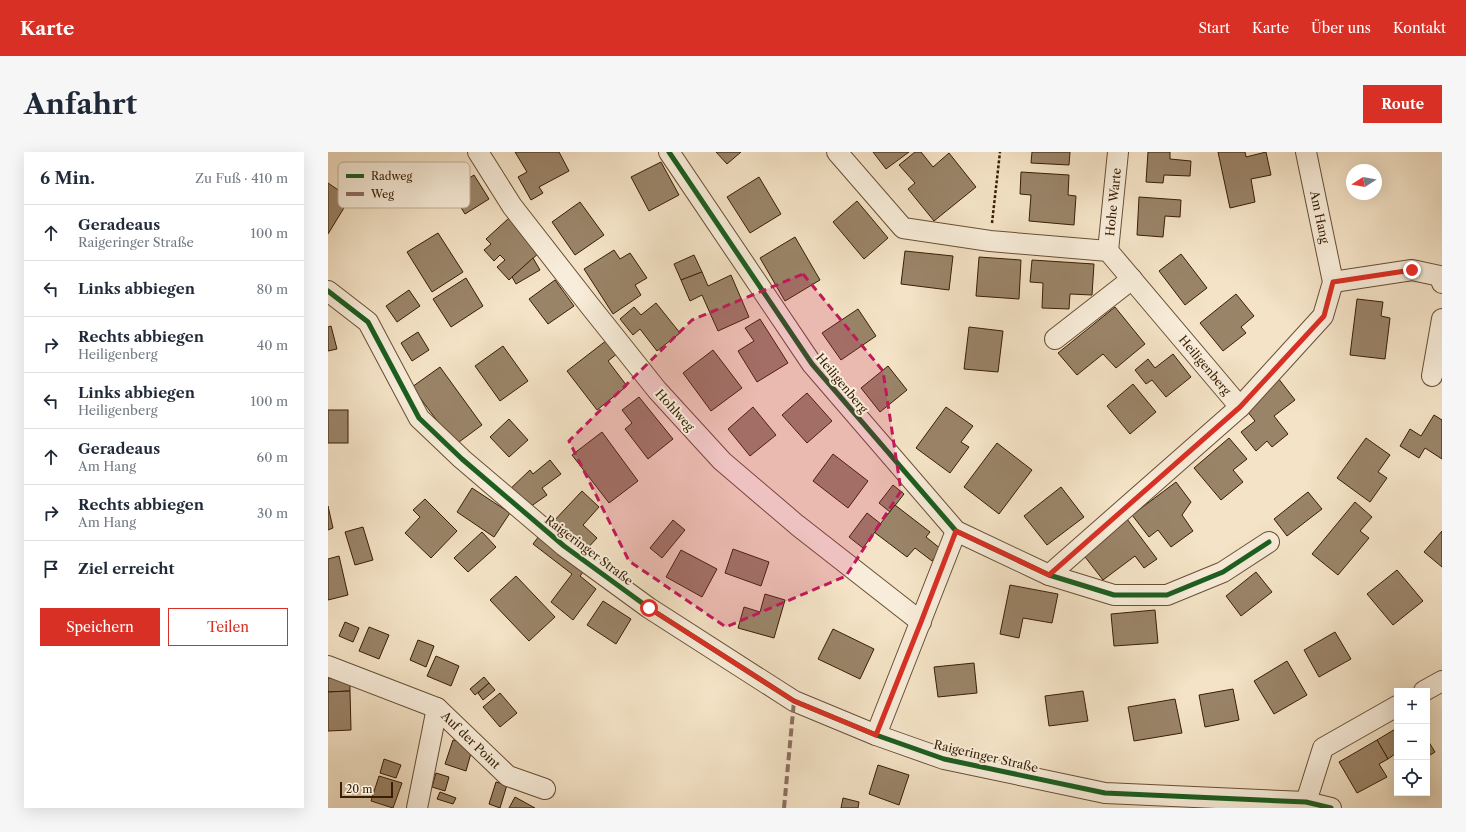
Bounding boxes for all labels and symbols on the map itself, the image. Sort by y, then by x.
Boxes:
legend [338,162,470,208]
north arrow [1346,164,1382,200]
street label: Hohe Warte [1102,167,1124,237]
text: Radweg [371,169,412,183]
text: Weg [370,187,394,201]
street label: Am Hang [1307,188,1333,245]
route end [1403,261,1421,279]
street label: Heiligenberg [1176,332,1235,398]
street label: Heiligenberg [813,350,872,416]
street label: Hohlweg [652,386,698,434]
street label: Raigeringer Straße [542,512,636,588]
route start [640,599,658,617]
street label: Auf der Point [438,708,504,772]
street label: Raigeringer Straße [932,737,1040,775]
scale bar [340,780,393,799]

